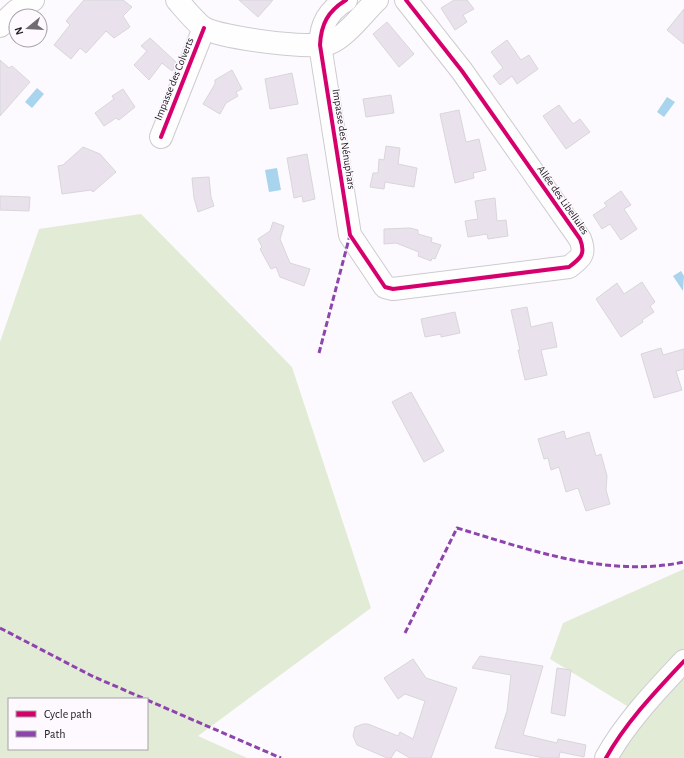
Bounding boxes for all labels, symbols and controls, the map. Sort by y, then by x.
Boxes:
north arrow [8,8,48,48]
text: N [13,26,25,36]
street label: Impasse des Colverts [152,36,196,122]
street label: Impasse des Nénuphars [331,88,357,190]
street label: Allée des Libellules [535,164,591,236]
legend [8,698,148,750]
text: Cycle path [44,708,92,721]
text: Path [44,728,66,740]

